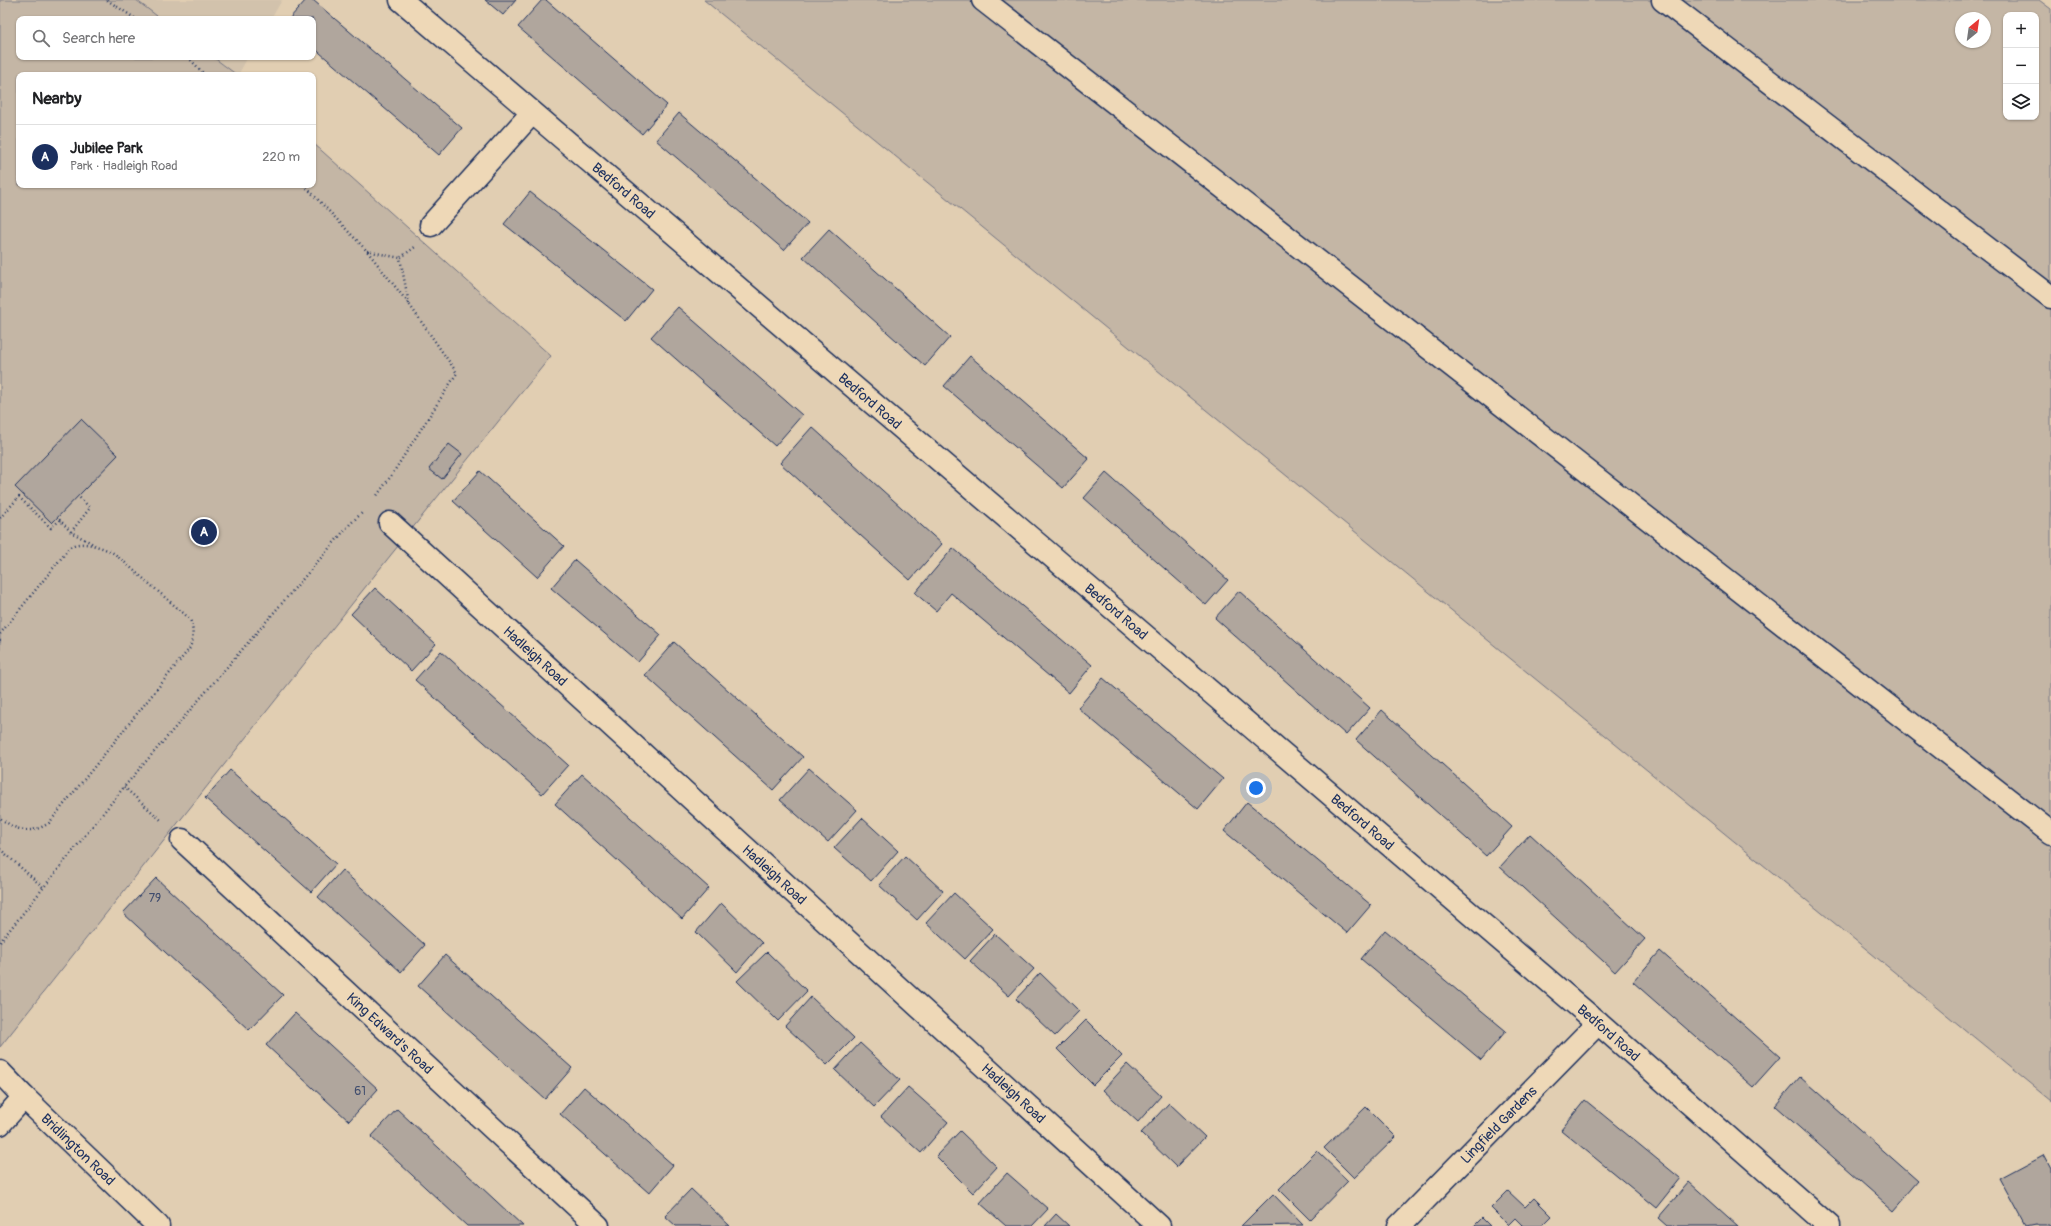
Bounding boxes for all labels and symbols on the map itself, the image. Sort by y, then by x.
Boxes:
north arrow [1955,12,1991,48]
street label: Bedford Road [588,159,659,223]
street label: Bedford Road [835,370,905,433]
pin: A [191,517,217,547]
street label: Bedford Road [1081,580,1151,644]
street label: Hadleigh Road [499,623,571,690]
your location [1246,778,1266,798]
street label: Bedford Road [1327,791,1398,854]
street label: Hadleigh Road [739,841,810,909]
house number: 79 [149,891,161,906]
street label: King Edward's Road [343,989,437,1078]
street label: Bedford Road [1574,1001,1643,1065]
street label: Hadleigh Road [978,1060,1049,1127]
street label: Lingfield Gardens [1457,1082,1541,1167]
house number: 61 [354,1084,366,1099]
street label: Bridlington Road [37,1110,119,1189]

